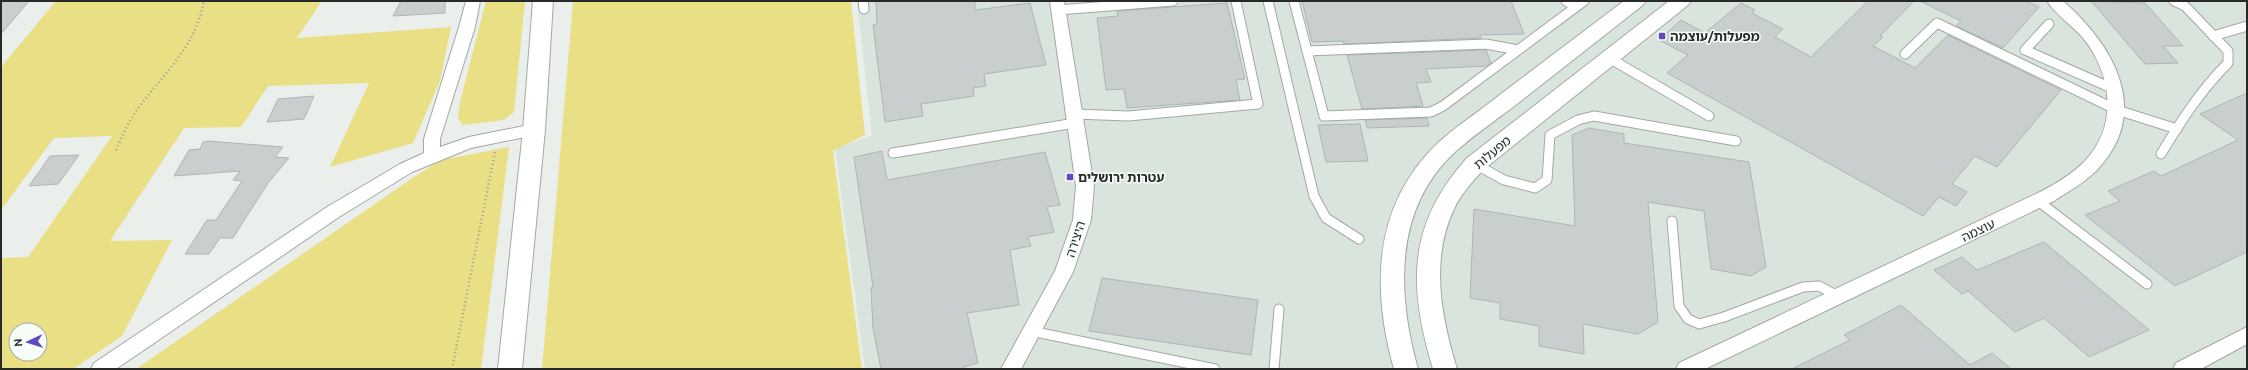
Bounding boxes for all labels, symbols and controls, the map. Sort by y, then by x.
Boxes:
place label: מפעלות/עוצמה [1670,29,1760,43]
marker: מפעלות/עוצמה [1657,31,1667,41]
street label: מפעלות [1471,132,1513,171]
place label: עטרות ירושלים [1078,170,1164,184]
marker: עטרות ירושלים [1065,172,1075,182]
street label: עוצמה [1959,216,1997,244]
street label: היצירה [1063,219,1087,259]
north arrow [8,322,48,362]
text: N [12,338,24,347]

